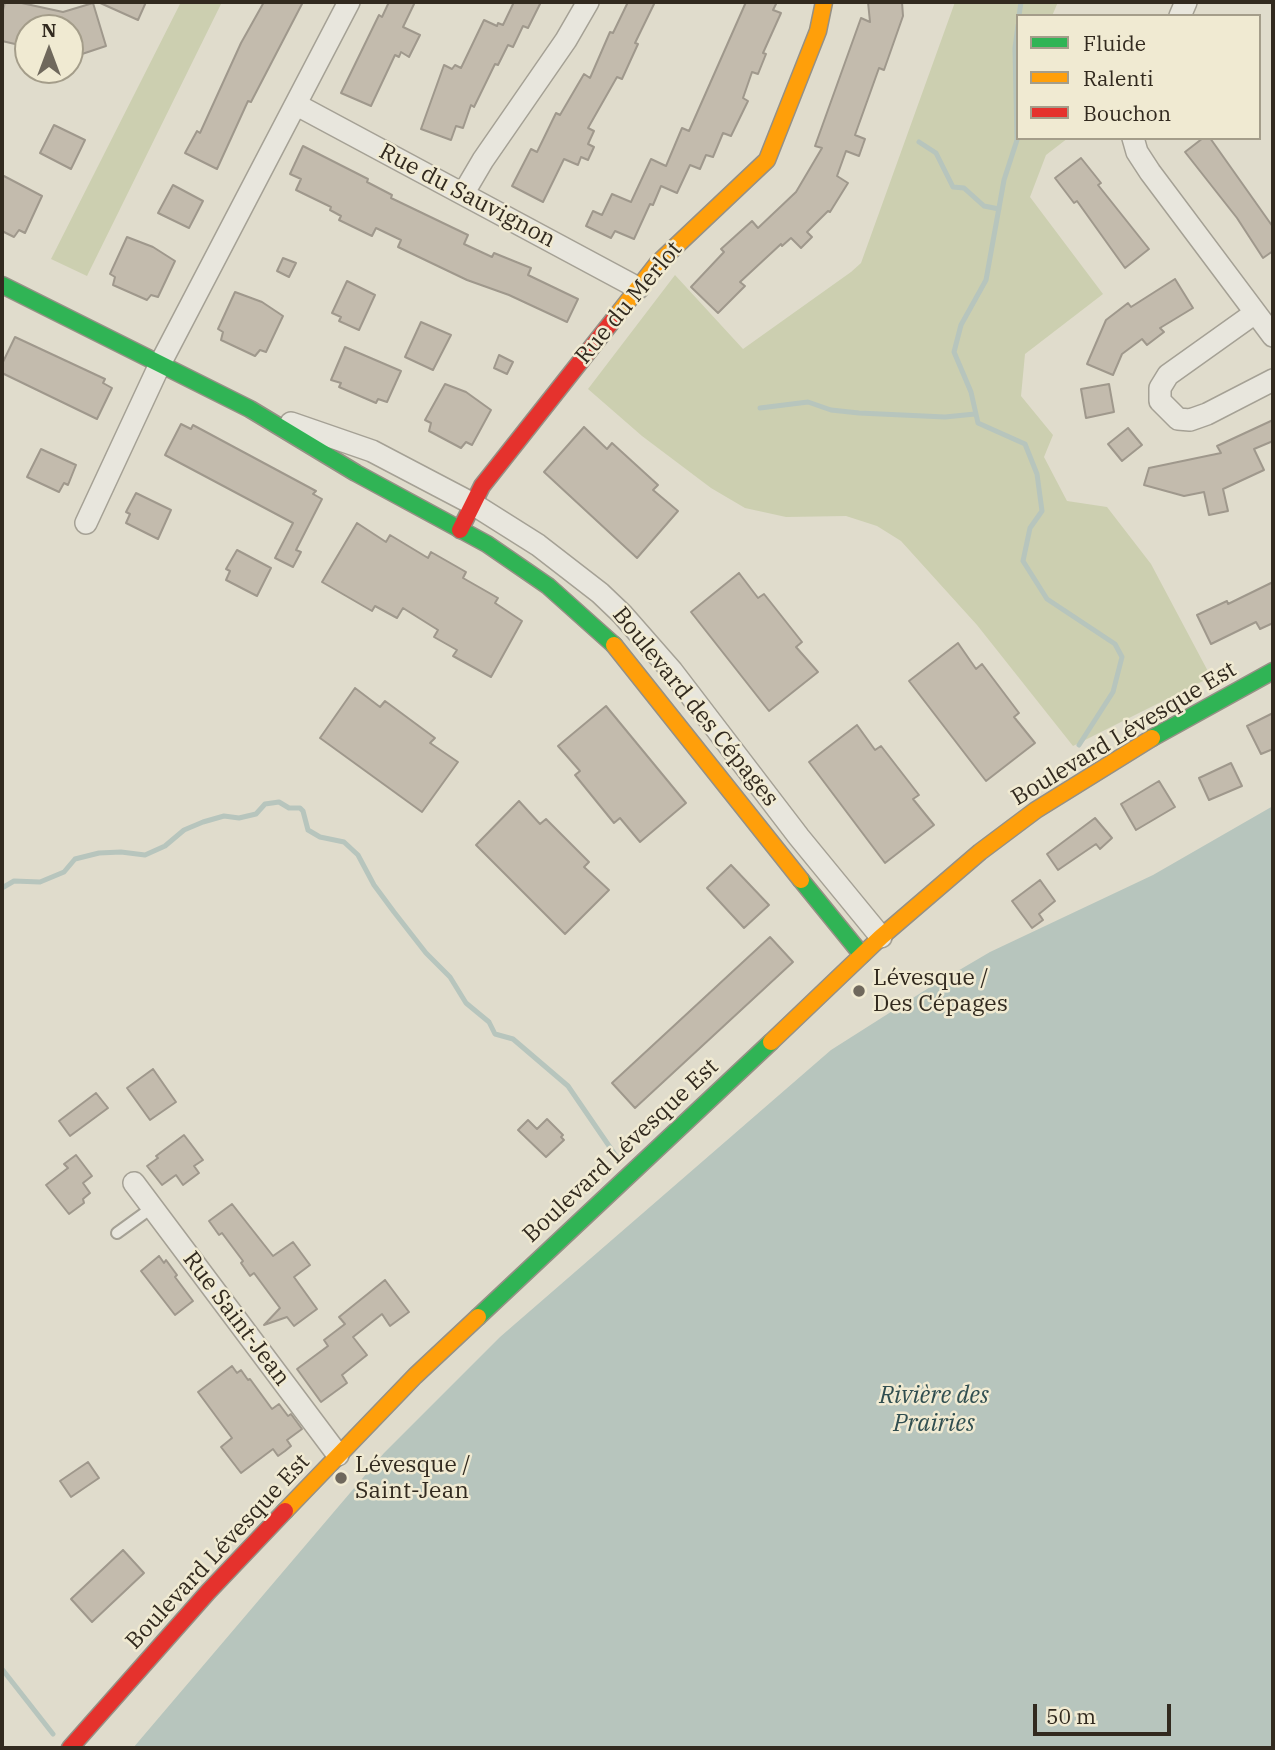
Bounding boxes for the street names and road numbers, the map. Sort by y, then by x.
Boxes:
street label: Rue du Sauvignon [374,138,560,254]
street label: Rue du Merlot [570,236,688,370]
street label: Boulevard des Cépages [606,602,784,812]
street label: Boulevard Lévesque Est [1007,656,1241,812]
street label: Boulevard Lévesque Est [518,1053,724,1249]
street label: Rue Saint-Jean [176,1246,296,1392]
street label: Boulevard Lévesque Est [120,1449,316,1655]

